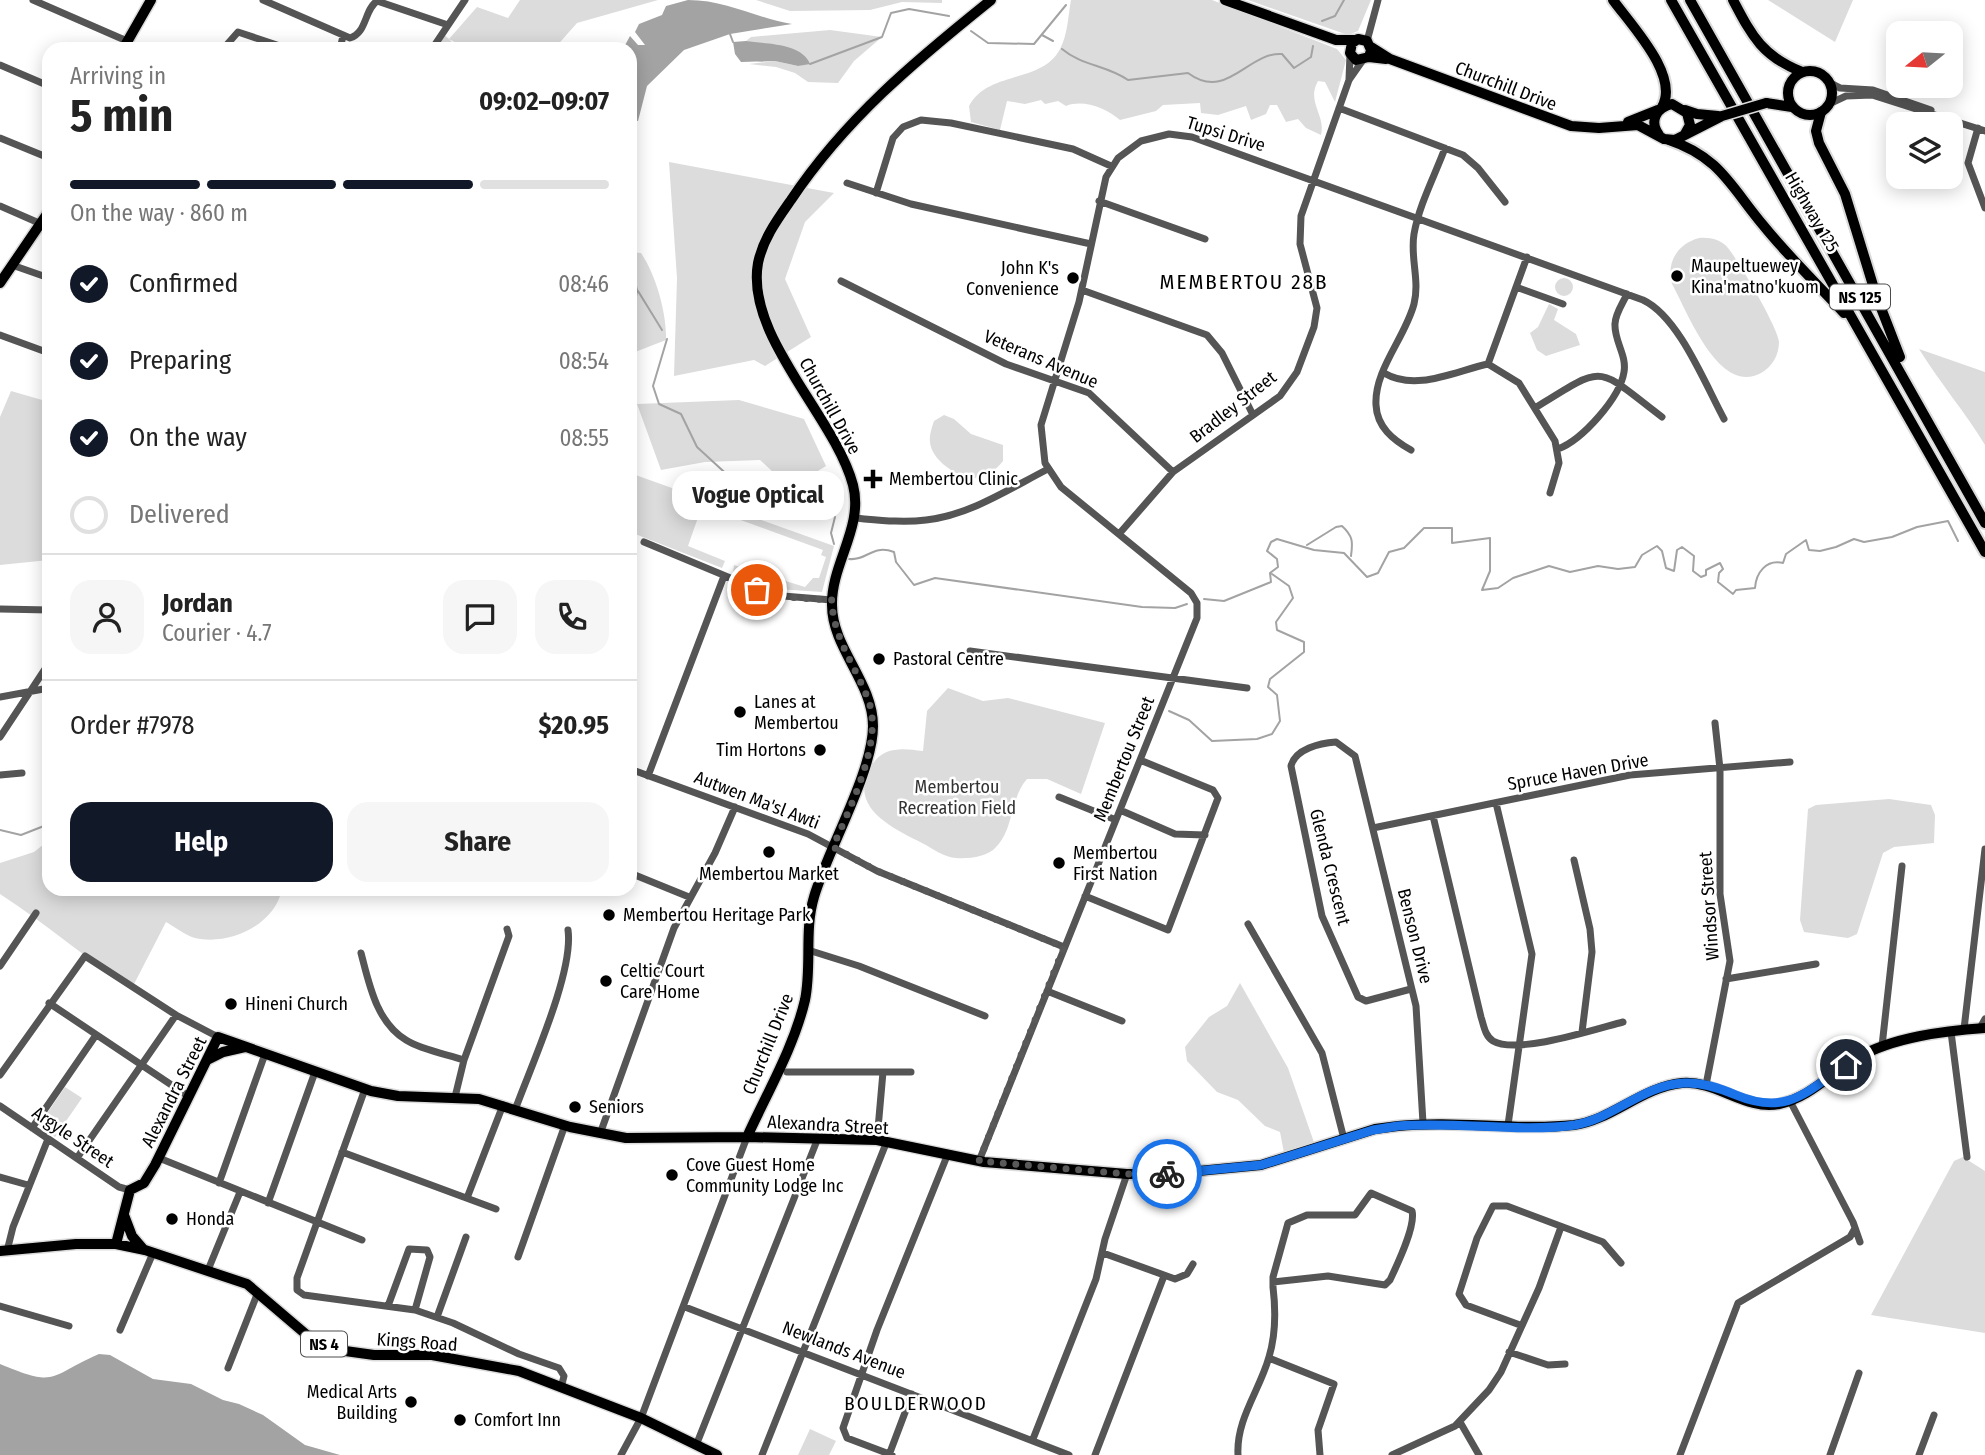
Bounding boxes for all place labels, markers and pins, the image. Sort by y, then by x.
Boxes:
place label: Maupeltuewey Kina'matno'kuom [1691,255,1819,298]
place label: John K's Convenience [966,257,1059,300]
marker: Maupeltuewey Kina'matno'kuom [1669,268,1685,284]
marker: John K's Convenience [1065,270,1081,286]
place label: Membertou Clinic [889,468,1018,490]
marker: Membertou Clinic [863,469,883,489]
callout: Vogue Optical [671,471,843,520]
pin [727,560,787,620]
place label: Pastoral Centre [893,648,1004,670]
marker: Pastoral Centre [871,651,887,667]
place label: Lanes at Membertou [754,691,839,734]
marker: Lanes at Membertou [732,704,748,720]
place label: Tim Hortons [716,739,806,761]
marker: Tim Hortons [812,742,828,758]
place label: Membertou First Nation [1073,842,1158,885]
marker: Membertou Market [761,844,777,860]
marker: Membertou First Nation [1051,855,1067,871]
place label: Membertou Market [699,863,839,885]
place label: Membertou Heritage Park [623,904,811,926]
marker: Membertou Heritage Park [601,907,617,923]
place label: Celtic Court Care Home [620,960,705,1003]
marker: Celtic Court Care Home [598,973,614,989]
place label: Hineni Church [245,993,348,1015]
marker: Hineni Church [223,996,239,1012]
pin [1816,1035,1876,1095]
place label: Seniors [589,1096,644,1118]
marker: Seniors [567,1099,583,1115]
place label: Cove Guest Home Community Lodge Inc [686,1154,844,1197]
marker: Cove Guest Home Community Lodge Inc [664,1167,680,1183]
place label: Honda [186,1208,235,1230]
marker: Honda [164,1211,180,1227]
place label: Medical Arts Building [307,1381,398,1424]
marker: Medical Arts Building [403,1394,419,1410]
place label: Comfort Inn [474,1409,561,1431]
marker: Comfort Inn [452,1412,468,1428]

